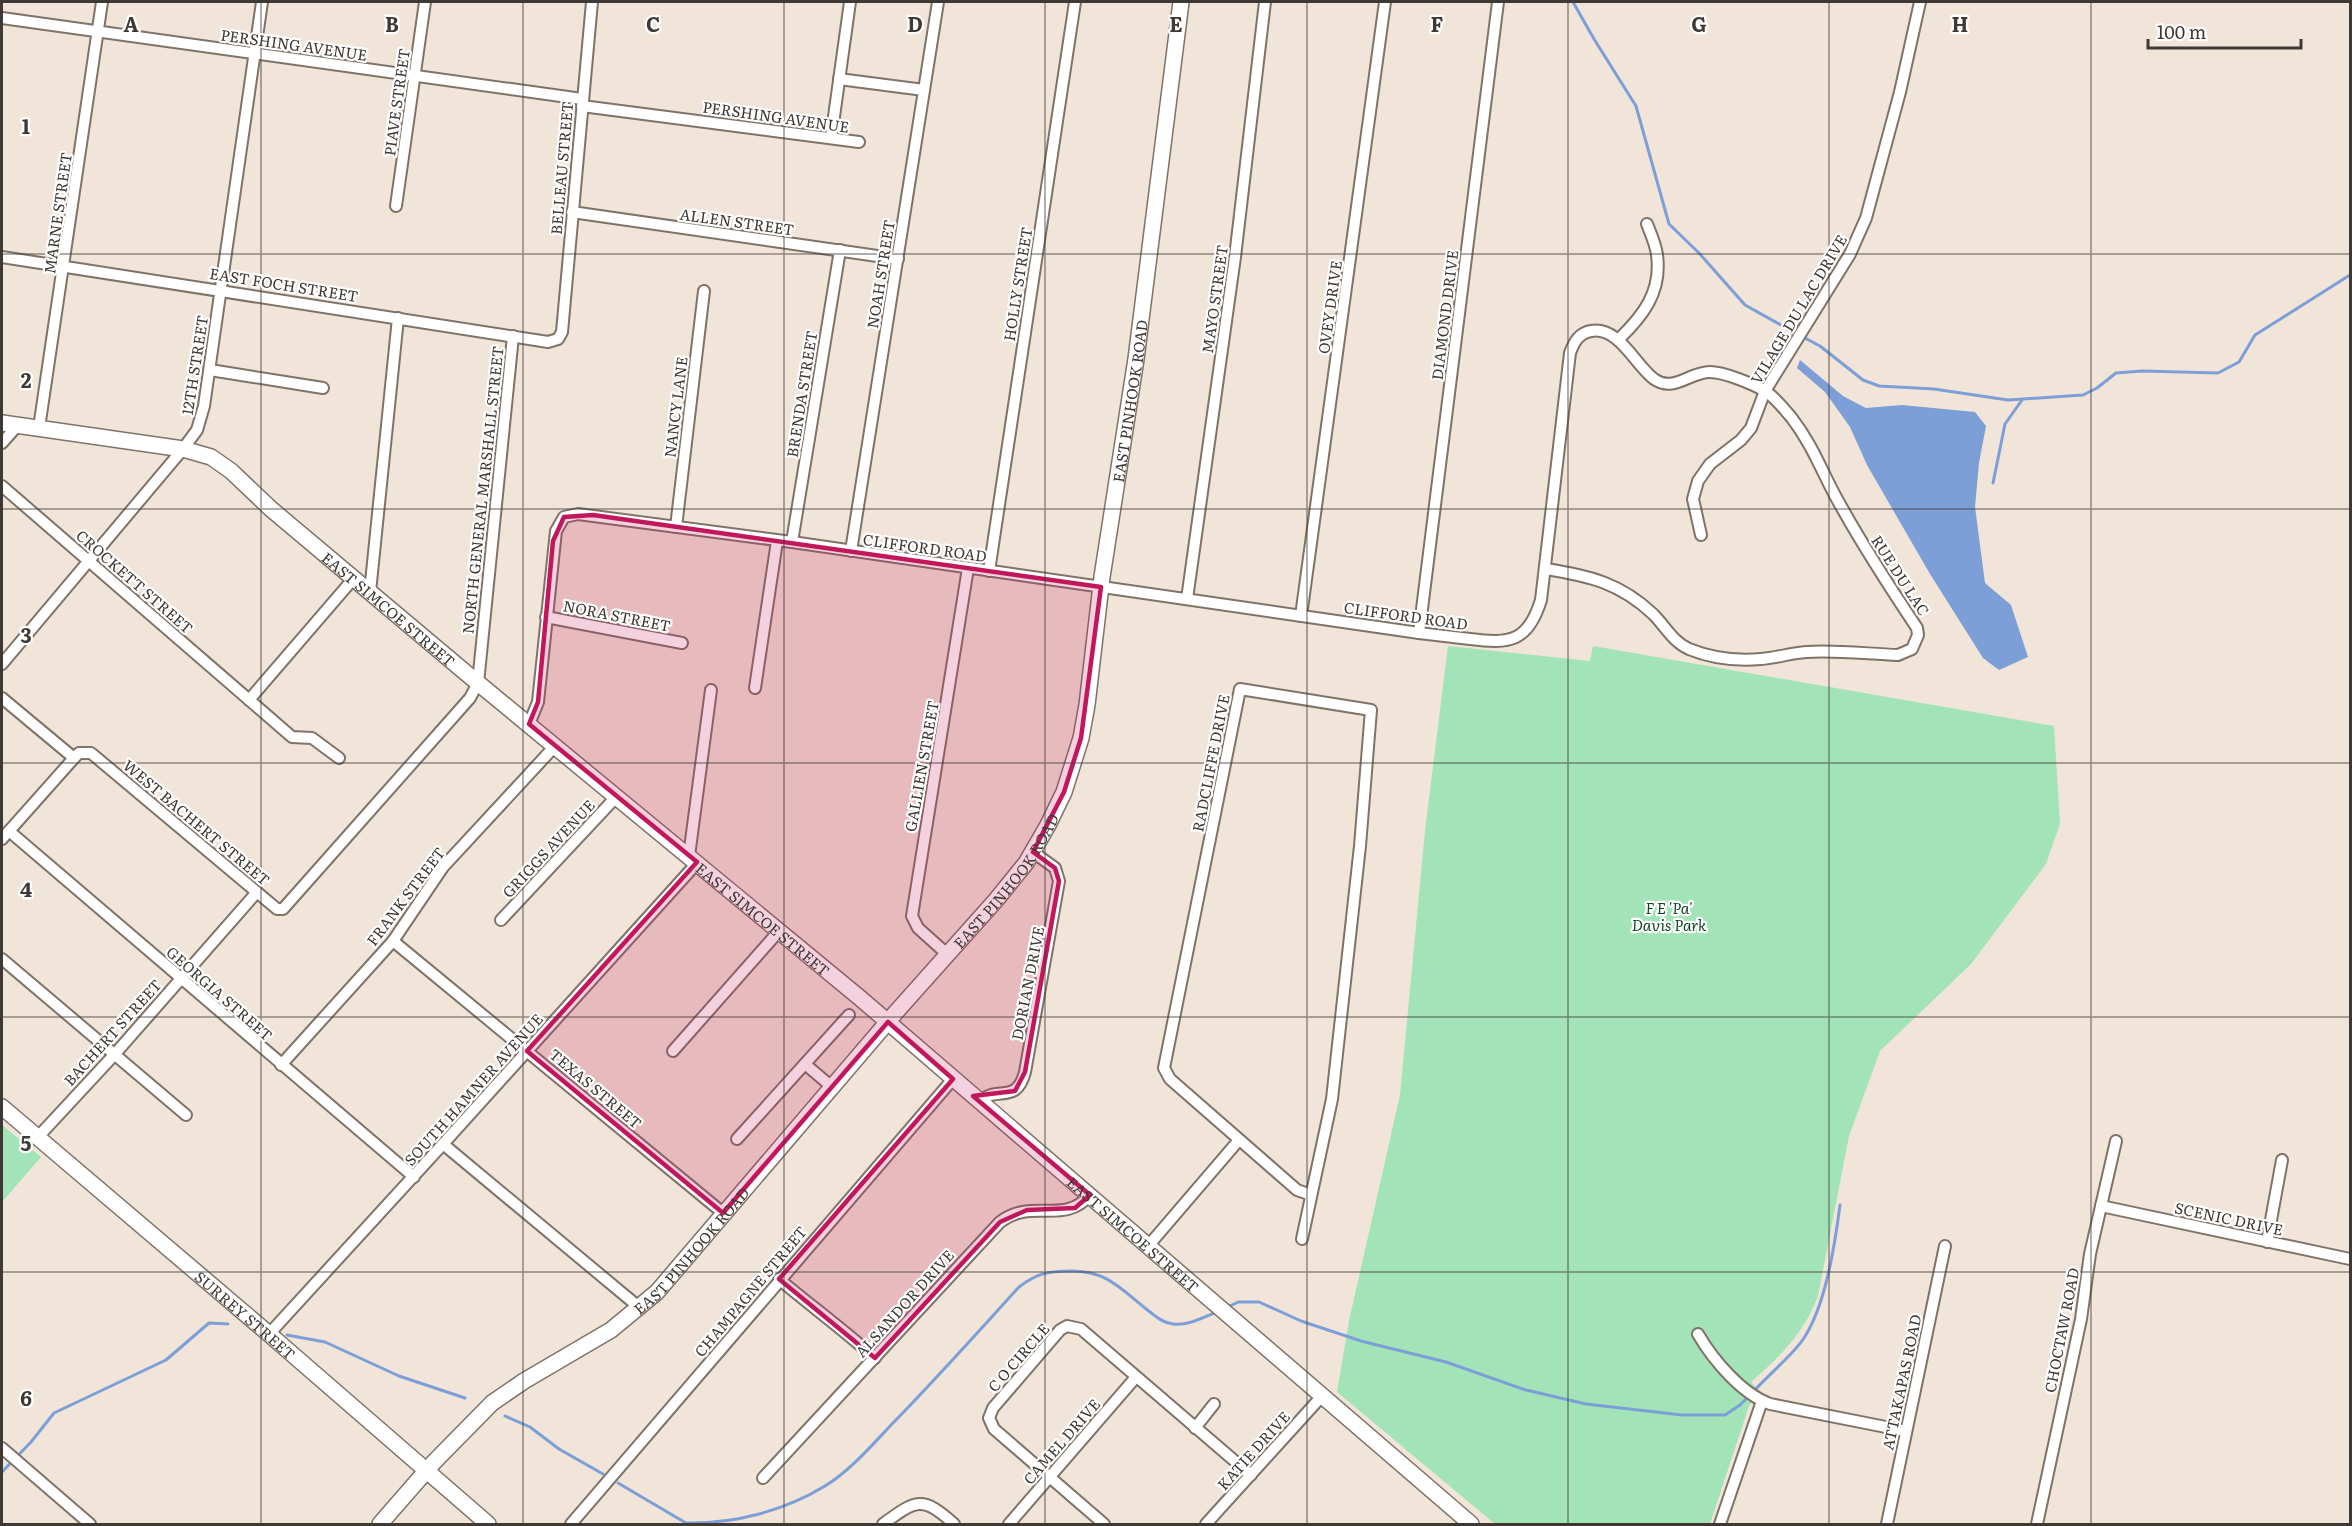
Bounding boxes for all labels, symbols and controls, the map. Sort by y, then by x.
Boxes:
text: A [123,8,139,38]
text: B [385,8,399,38]
text: C [646,8,660,38]
text: D [907,8,923,38]
text: E [1169,8,1183,38]
text: F [1431,8,1444,38]
text: G [1691,8,1707,38]
text: H [1952,8,1968,38]
scale bar [2148,12,2301,50]
text: 100 m [2157,18,2206,45]
street label: PERSHING AVENUE [219,22,369,66]
street label: PIAVE STREET [377,47,415,157]
street label: PERSHING AVENUE [701,94,851,138]
street label: BELLEAU STREET [544,100,578,236]
text: 1 [22,110,30,140]
street label: MARNE STREET [37,151,77,275]
street label: ALLEN STREET [678,202,796,240]
street label: NOAH STREET [860,218,900,330]
street label: HOLLY STREET [997,225,1037,343]
street label: VILAGE DU LAC DRIVE [1744,230,1852,388]
street label: MAYO STREET [1195,243,1233,355]
street label: DIAMOND DRIVE [1425,249,1463,381]
street label: OVEY DRIVE [1311,259,1347,355]
street label: EAST FOCH STREET [208,261,360,307]
street label: 12TH STREET [175,313,213,417]
street label: EAST PINHOOK ROAD [1105,318,1152,484]
street label: BRENDA STREET [780,329,822,459]
street label: NORTH GENERAL MARSHALL STREET [455,345,509,635]
street label: NANCY LANE [657,355,693,459]
text: 2 [21,364,32,394]
street label: CROCKETT STREET [71,524,199,638]
street label: CLIFFORD ROAD [862,527,988,567]
street label: RUE DU LAC [1866,530,1936,620]
street label: EAST SIMCOE STREET [317,545,461,671]
street label: NORA STREET [561,593,673,637]
street label: CLIFFORD ROAD [1343,595,1469,635]
text: 3 [20,619,32,649]
street label: RADCLIFFE DRIVE [1185,692,1235,834]
street label: GALLIEN STREET [898,699,944,833]
street label: WEST BACHERT STREET [118,753,276,891]
street label: GRIGGS AVENUE [496,794,600,902]
street label: EAST PINHOOK ROAD [947,809,1064,953]
street label: FRANK STREET [360,842,450,950]
street label: EAST SIMCOE STREET [691,856,836,981]
text: 4 [20,873,32,903]
park label: F E 'Pa' Davis Park [1632,896,1707,936]
street label: DORIAN DRIVE [1005,924,1049,1042]
street label: GEORGIA STREET [162,940,278,1046]
street label: BACHERT STREET [58,973,166,1091]
street label: SOUTH HAMNER AVENUE [398,1008,548,1170]
street label: TEXAS STREET [545,1042,647,1134]
text: 5 [21,1127,32,1157]
street label: EAST SIMCOE STREET [1062,1170,1205,1297]
street label: EAST PINHOOK ROAD [628,1181,754,1319]
street label: SCENIC DRIVE [2173,1195,2285,1241]
street label: CHAMPAGNE STREET [688,1221,812,1361]
street label: ALSANDOR DRIVE [849,1244,959,1362]
street label: SURREY STREET [190,1265,301,1364]
street label: CHOCTAW ROAD [2038,1266,2084,1394]
street label: ATTAKAPAS ROAD [1875,1312,1927,1452]
street label: C O CIRCLE [982,1318,1054,1396]
text: 6 [20,1382,32,1412]
street label: CAMEL DRIVE [1017,1393,1105,1489]
street label: KATIE DRIVE [1211,1405,1295,1495]

